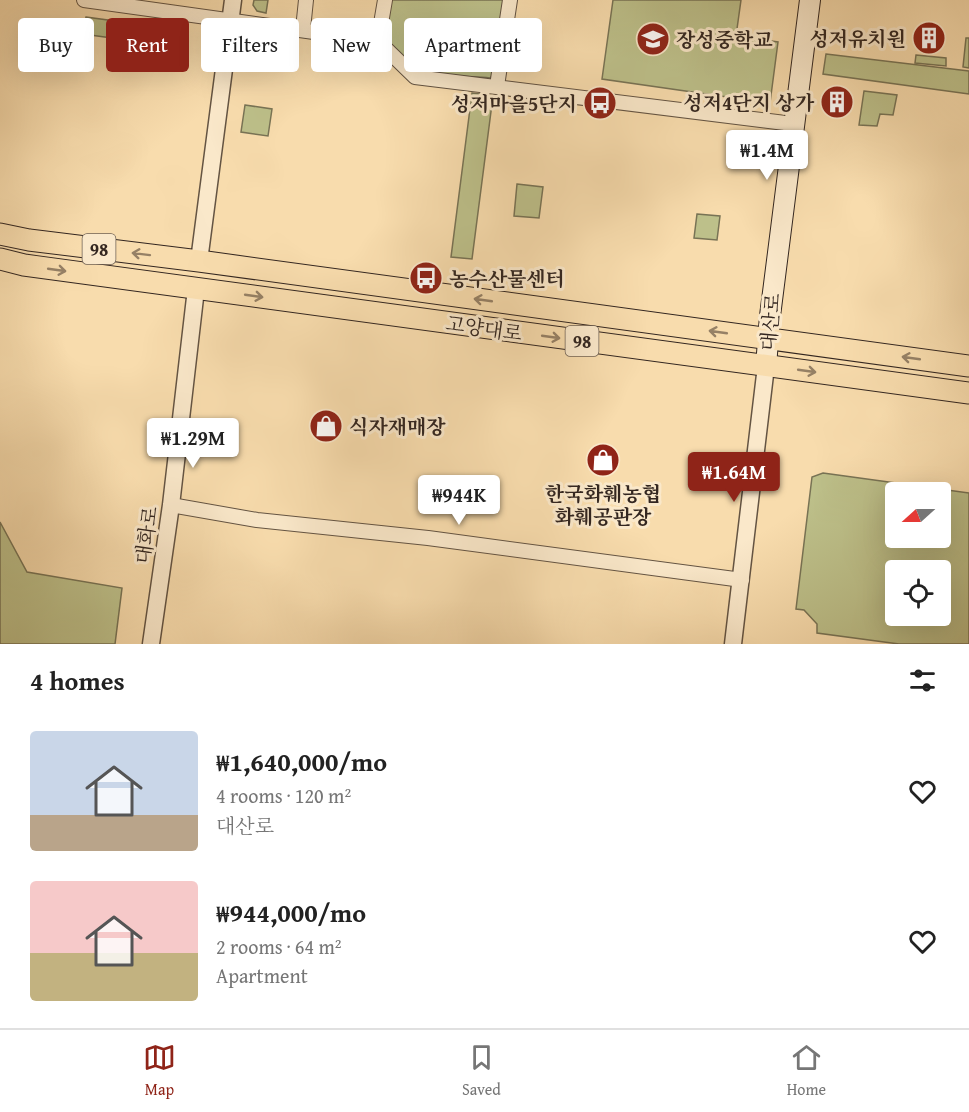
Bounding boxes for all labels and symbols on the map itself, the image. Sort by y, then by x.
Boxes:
building icon: 성저유치원 [911,20,947,56]
school or university icon: 장성중학교 [635,21,671,57]
place label: 성저유치원 [809,24,906,53]
place label: 장성중학교 [676,25,773,54]
building icon: 성저4단지 상가 [819,84,855,120]
bus stop icon: 성저마을5단지 [582,85,618,121]
place label: 성저4단지 상가 [683,88,815,117]
place label: 성저마을5단지 [451,89,577,118]
pin: ₩1.4M [725,130,809,181]
road number: 98 [82,234,116,264]
one-way arrow [132,248,151,259]
bus stop icon: 농수산물센터 [408,260,444,296]
one-way arrow [47,264,67,275]
place label: 농수산물센터 [449,264,565,293]
one-way arrow [243,291,263,302]
street label: 대산로 [753,292,787,352]
one-way arrow [474,294,493,305]
street label: 고양대로 [444,308,524,348]
road number: 98 [566,326,598,356]
one-way arrow [708,326,728,337]
one-way arrow [541,331,560,342]
one-way arrow [902,353,921,364]
one-way arrow [796,366,816,377]
shop icon: 식자재매장 [308,408,344,444]
place label: 식자재매장 [349,412,446,441]
pin: ₩1.29M [144,418,242,469]
shop icon: 한국화훼농협 화훼공판장 [585,442,621,478]
pin: ₩1.64M [685,452,783,503]
pin: ₩944K [417,475,501,526]
place label: 한국화훼농협 화훼공판장 [545,479,661,531]
north arrow [885,482,951,548]
street label: 대화로 [128,504,164,566]

